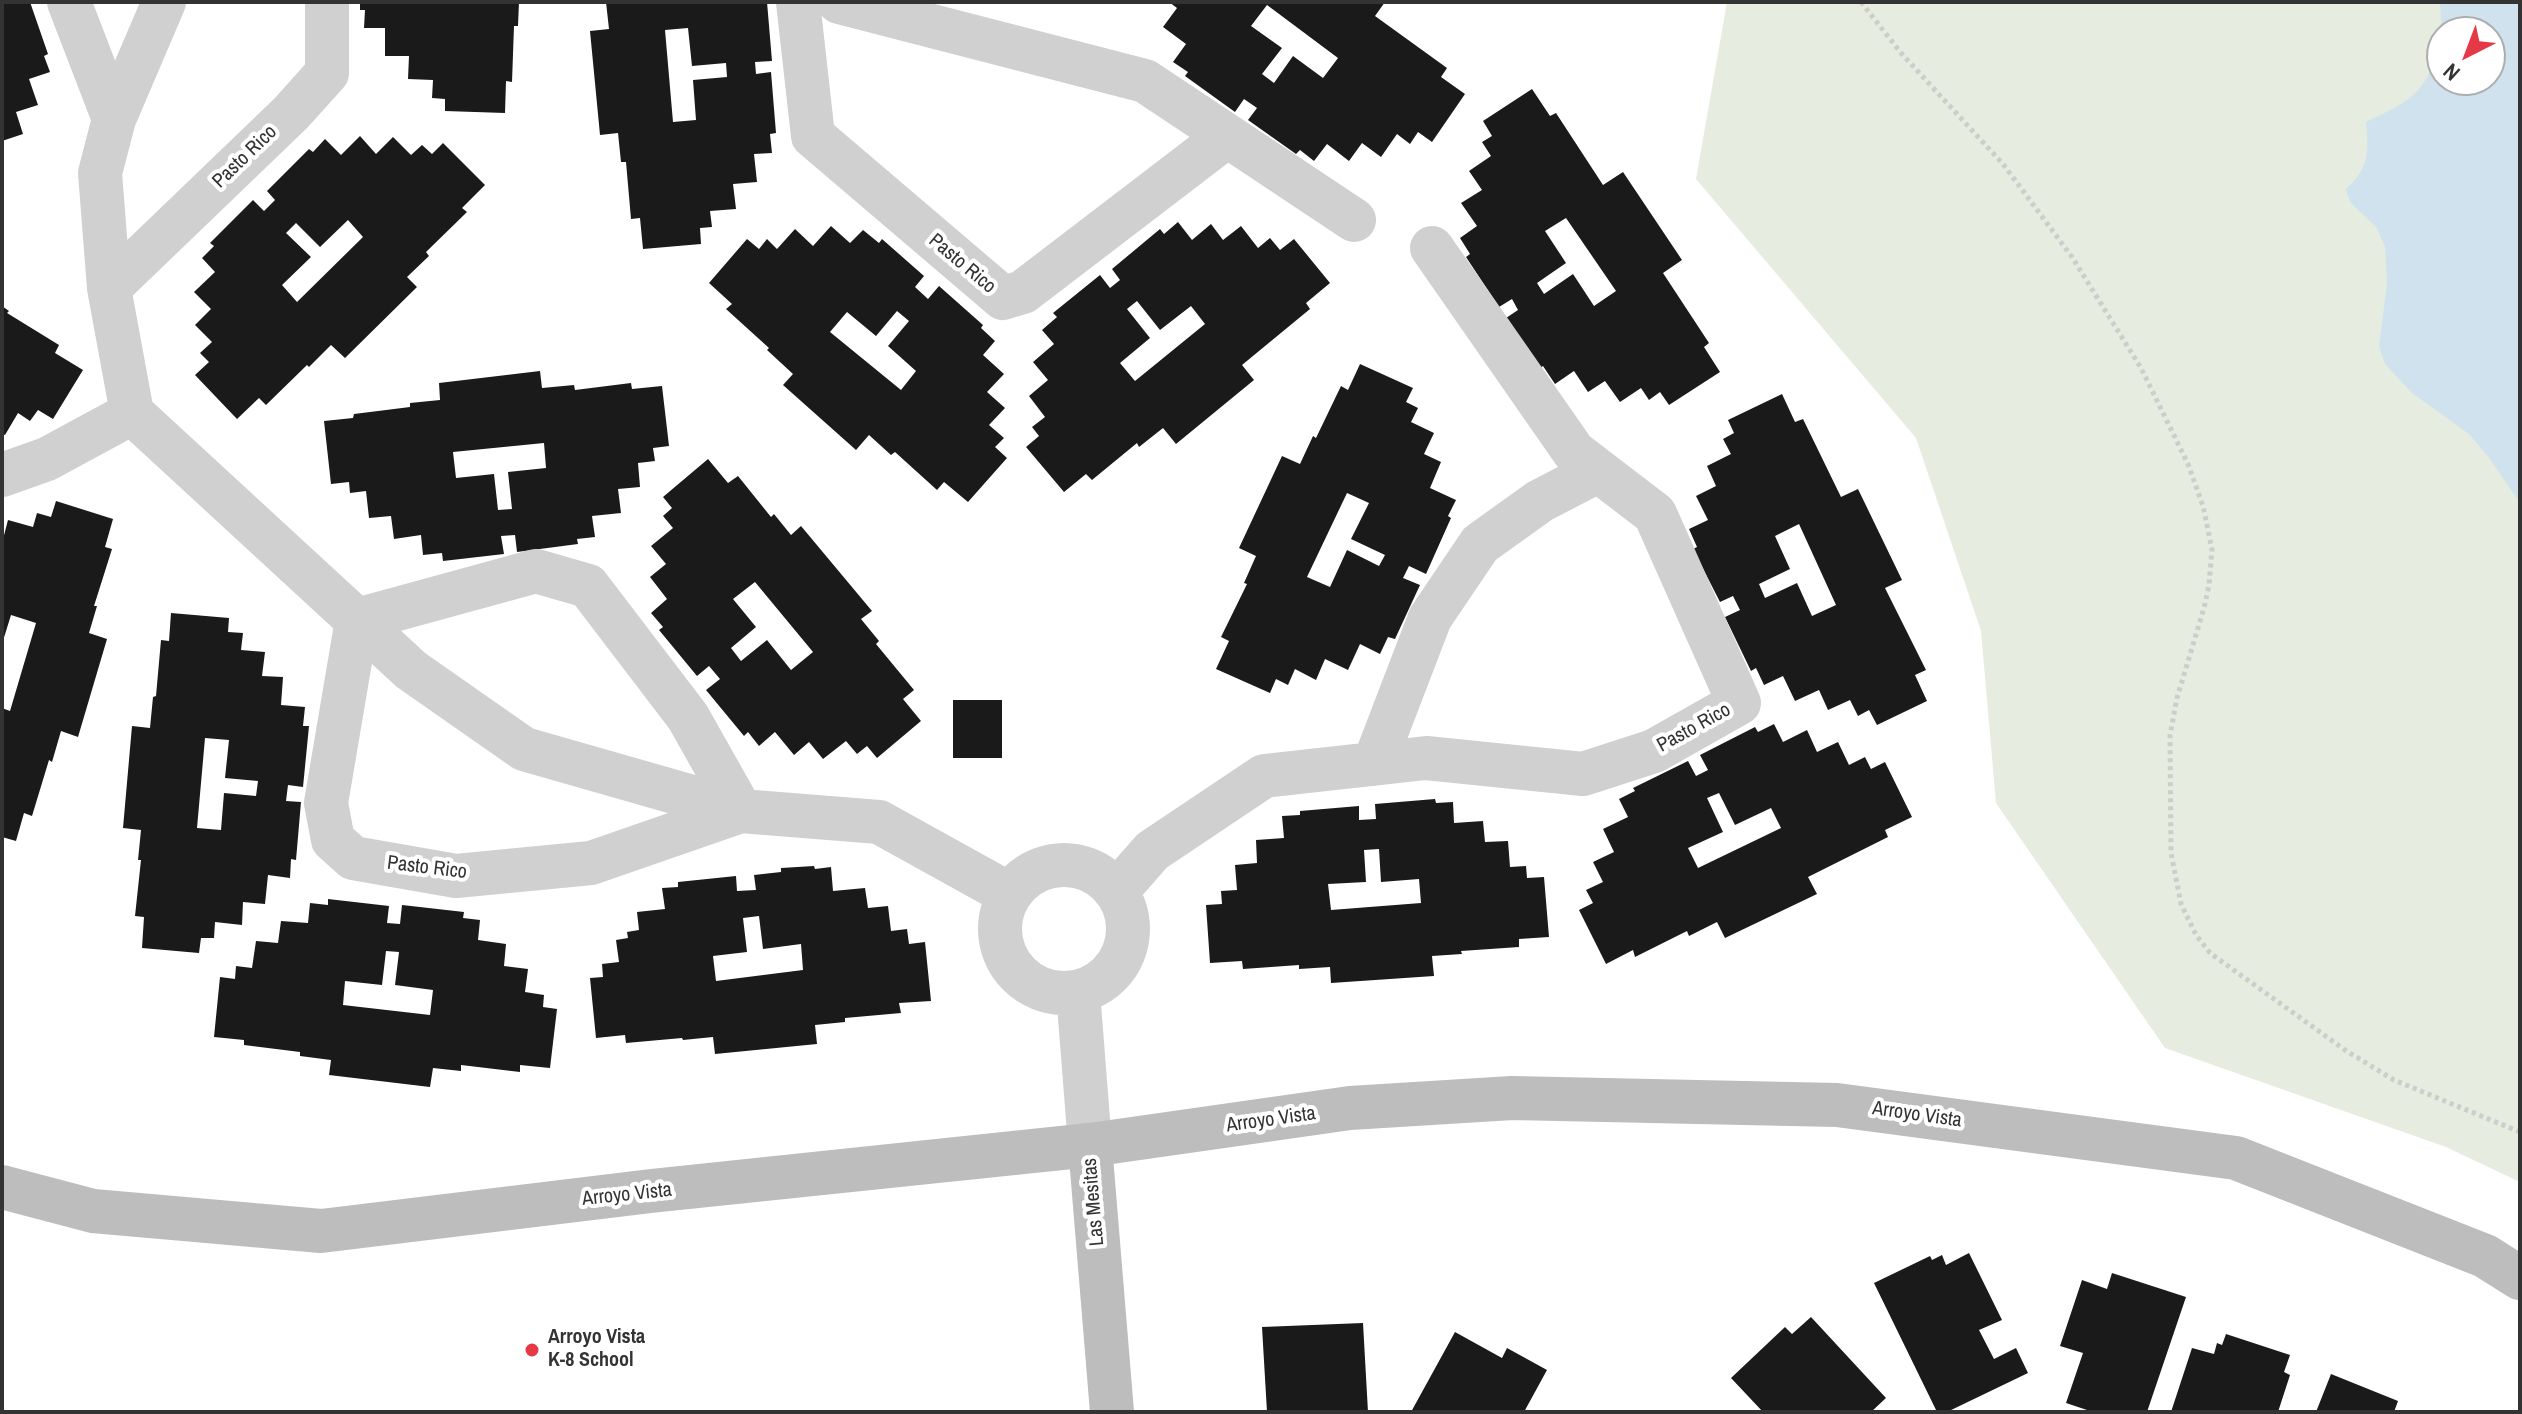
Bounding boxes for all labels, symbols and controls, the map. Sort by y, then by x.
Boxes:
north arrow [2426,16,2506,96]
text: N [2436,57,2466,88]
street label: Pasto Rico [208,121,282,193]
street label: Pasto Rico [924,229,1000,299]
street label: Pasto Rico [1653,698,1735,758]
street label: Pasto Rico [386,851,468,885]
street label: Arroyo Vista [1871,1097,1963,1133]
street label: Arroyo Vista [1225,1102,1317,1138]
street label: Las Mesitas [1078,1157,1110,1247]
street label: Arroyo Vista [581,1178,673,1212]
place label: Arroyo Vista K-8 School [548,1326,645,1373]
marker: Arroyo Vista K-8 School [523,1341,541,1359]

